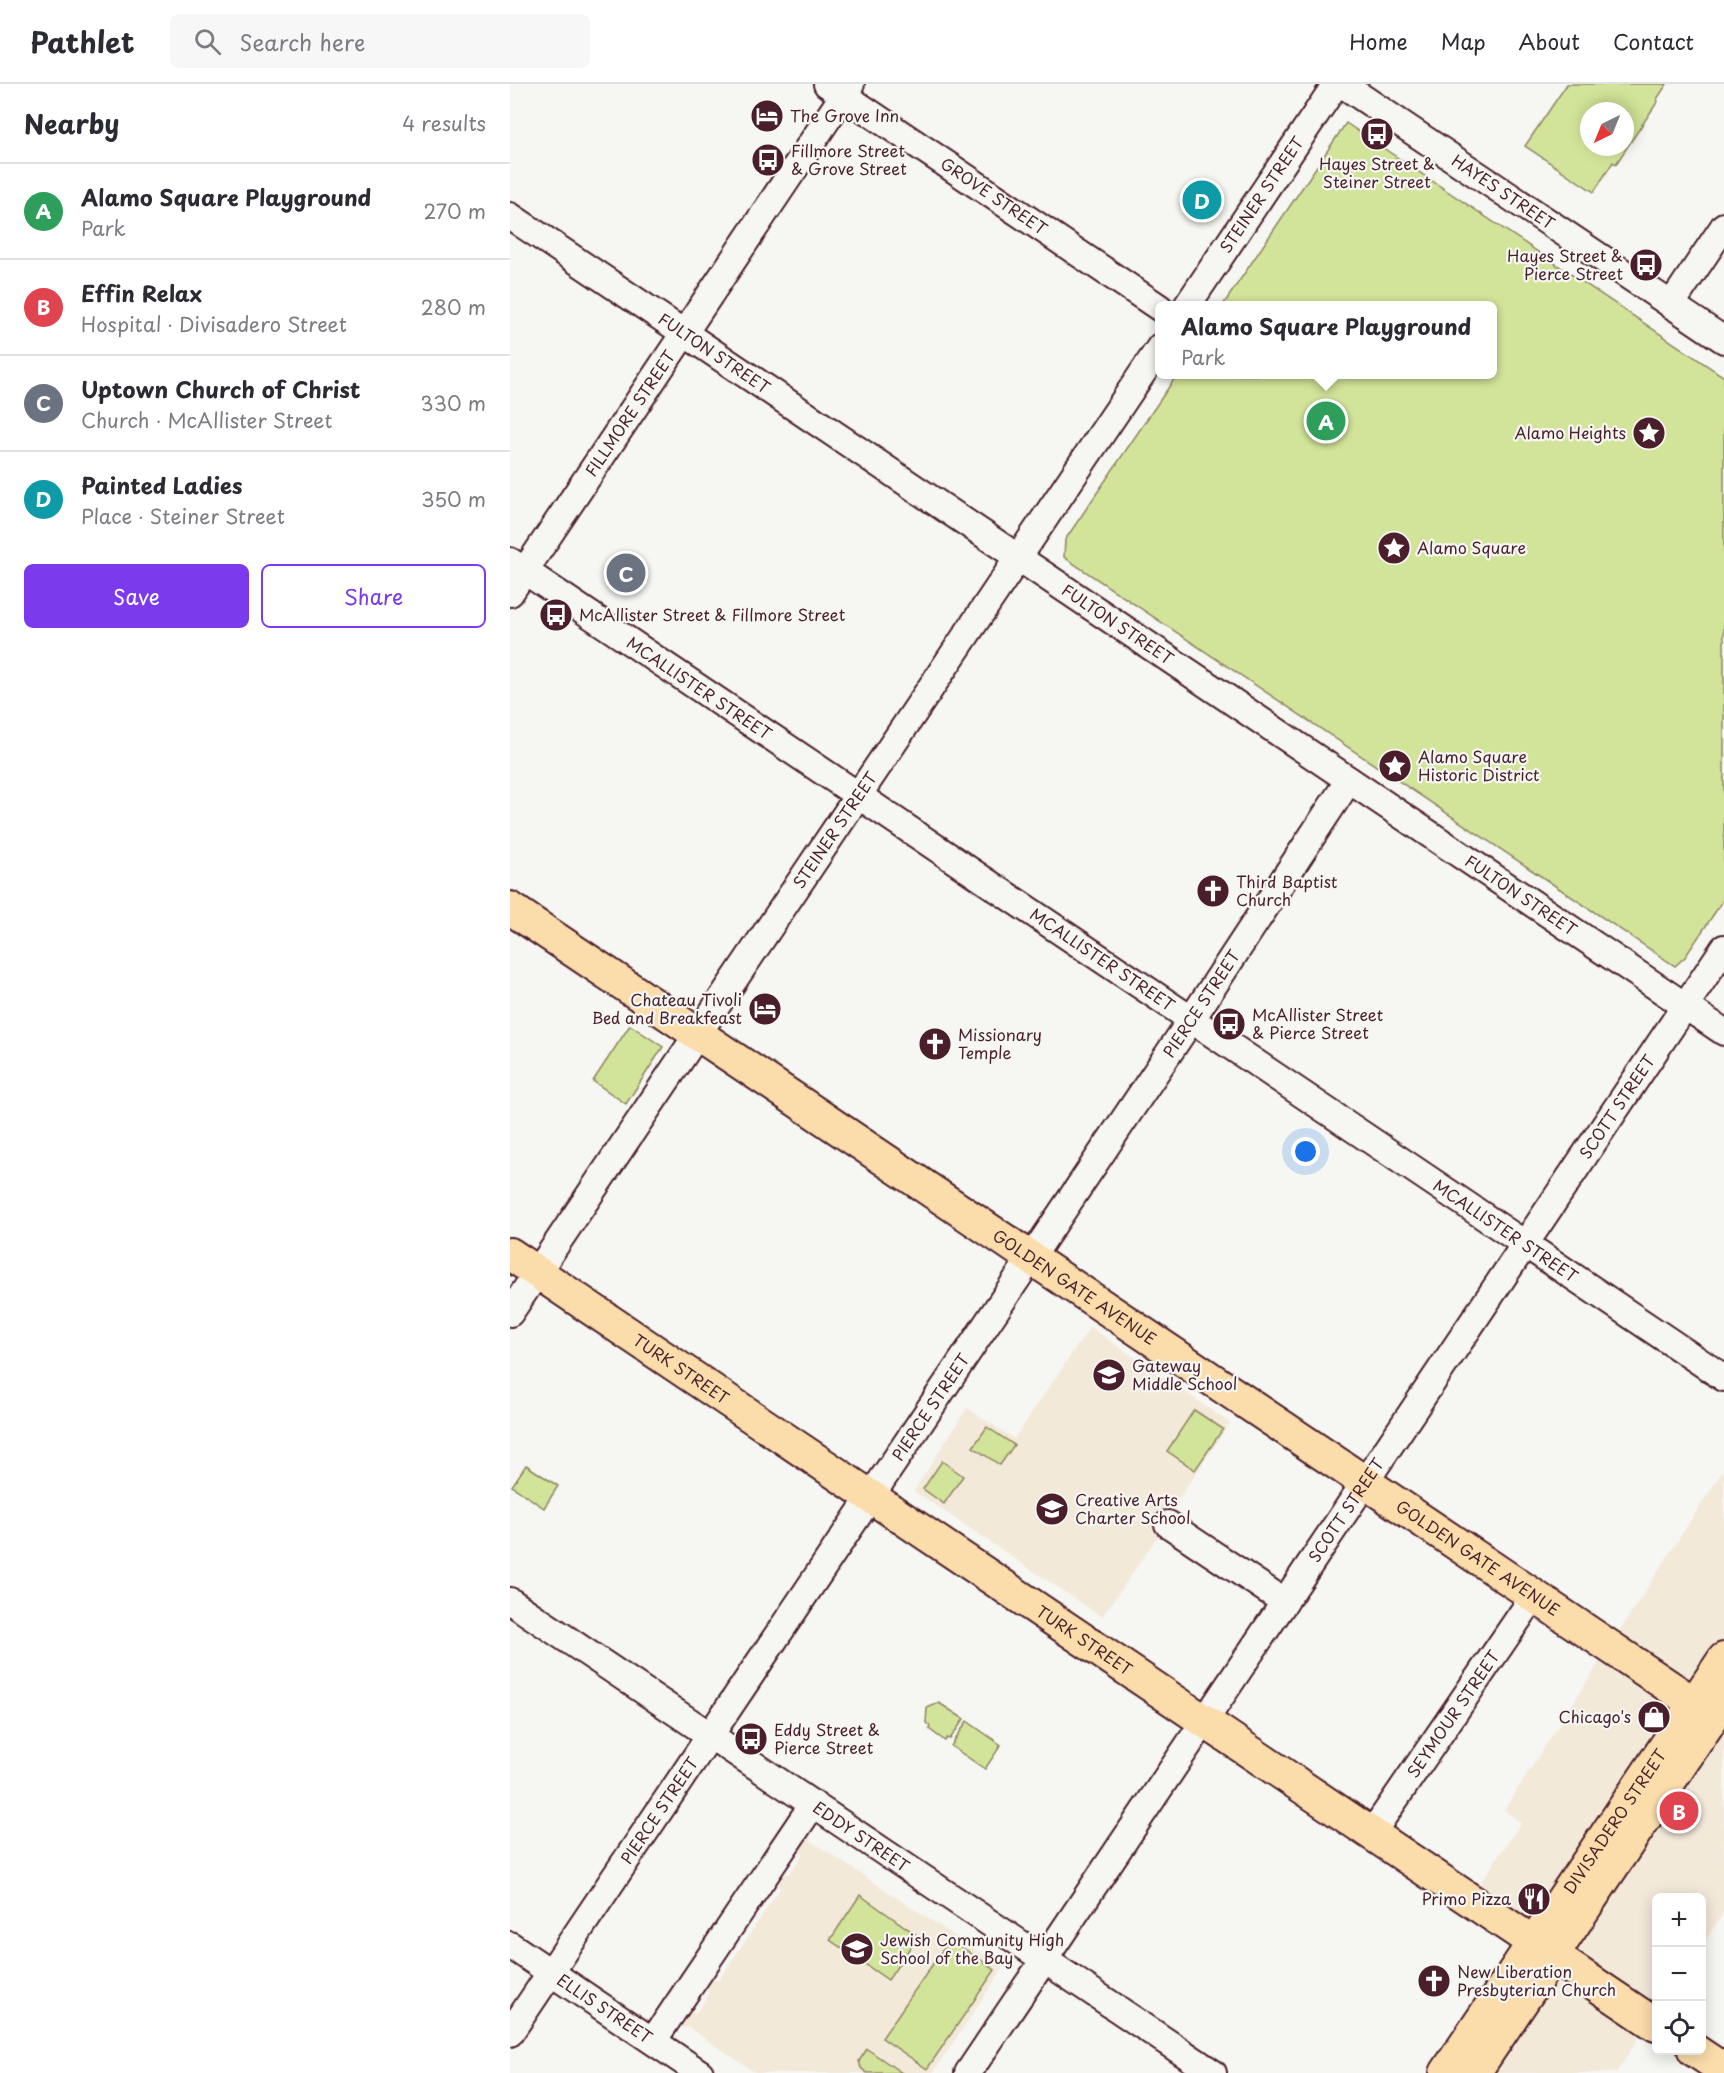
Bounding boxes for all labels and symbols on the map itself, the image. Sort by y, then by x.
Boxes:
hotel icon: The Grove Inn [749,98,785,134]
north arrow [1580,102,1634,156]
place label: The Grove Inn [790,103,899,127]
bus stop icon: Hayes Street & Steiner Street [1359,116,1395,152]
street label: STEINER STREET [1213,131,1309,257]
place label: Fillmore Street & Grove Street [791,138,907,180]
bus stop icon: Fillmore Street & Grove Street [750,142,786,178]
street label: HAYES STREET [1447,148,1560,234]
street label: GROVE STREET [936,151,1053,240]
place label: Hayes Street & Steiner Street [1319,151,1435,193]
pin: D [1182,178,1222,222]
place label: Hayes Street & Pierce Street [1507,243,1623,285]
bus stop icon: Hayes Street & Pierce Street [1628,247,1664,283]
street label: FULTON STREET [654,306,775,399]
street label: FILLMORE STREET [578,345,680,481]
pin: A [1306,398,1346,444]
place icon: Alamo Heights [1631,415,1667,451]
place label: Alamo Heights [1514,420,1626,444]
place icon: Alamo Square [1376,530,1412,566]
place label: Alamo Square [1417,535,1526,559]
pin: C [606,550,646,596]
street label: FULTON STREET [1057,577,1179,670]
bus stop icon: McAllister Street & Fillmore Street [538,597,574,633]
place label: McAllister Street & Fillmore Street [579,602,846,626]
street label: MCALLISTER STREET [623,630,777,745]
place label: Alamo Square Historic District [1418,744,1539,786]
place icon: Alamo Square Historic District [1377,748,1413,784]
street label: STEINER STREET [786,766,882,893]
street label: FULTON STREET [1461,848,1582,941]
place label: Third Baptist Church [1236,869,1337,911]
church icon: Third Baptist Church [1195,873,1231,909]
street label: MCALLISTER STREET [1026,901,1180,1016]
street label: PIERCE STREET [1156,945,1245,1062]
place label: Chateau Tivoli Bed and Breakfeast [592,987,742,1029]
hotel icon: Chateau Tivoli Bed and Breakfeast [747,991,783,1027]
place label: McAllister Street & Pierce Street [1252,1002,1383,1044]
bus stop icon: McAllister Street & Pierce Street [1211,1006,1247,1042]
place label: Missionary Temple [958,1022,1042,1064]
church icon: Missionary Temple [917,1026,953,1062]
street label: SCOTT STREET [1573,1049,1660,1163]
your location [1291,1137,1320,1166]
street label: MCALLISTER STREET [1429,1173,1583,1288]
street label: GOLDEN GATE AVENUE [988,1223,1162,1350]
street label: TURK STREET [629,1327,735,1409]
street label: PIERCE STREET [885,1348,975,1465]
place label: Gateway Middle School [1132,1353,1237,1395]
school or university icon: Gateway Middle School [1091,1357,1127,1393]
street label: SCOTT STREET [1302,1453,1389,1566]
place label: Creative Arts Charter School [1075,1487,1191,1529]
school or university icon: Creative Arts Charter School [1034,1491,1070,1527]
street label: GOLDEN GATE AVENUE [1392,1494,1565,1621]
street label: TURK STREET [1032,1598,1138,1681]
street label: SEYMOUR STREET [1400,1645,1505,1782]
shop icon: Chicago's [1636,1699,1672,1735]
place label: Chicago's [1559,1704,1631,1728]
place label: Eddy Street & Pierce Street [774,1717,880,1759]
bus stop icon: Eddy Street & Pierce Street [733,1721,769,1757]
street label: DIVISADERO STREET [1557,1744,1671,1898]
street label: PIERCE STREET [614,1752,703,1868]
pin: B [1660,1788,1698,1834]
street label: EDDY STREET [809,1795,915,1877]
restaurant icon: Primo Pizza [1516,1881,1552,1917]
place label: Primo Pizza [1422,1886,1511,1910]
place label: Jewish Community High School of the Bay [880,1927,1064,1969]
school or university icon: Jewish Community High School of the Bay [839,1931,875,1967]
place label: New Liberation Presbyterian Church [1457,1959,1616,2001]
church icon: New Liberation Presbyterian Church [1416,1963,1452,1999]
street label: ELLIS STREET [553,1967,658,2049]

